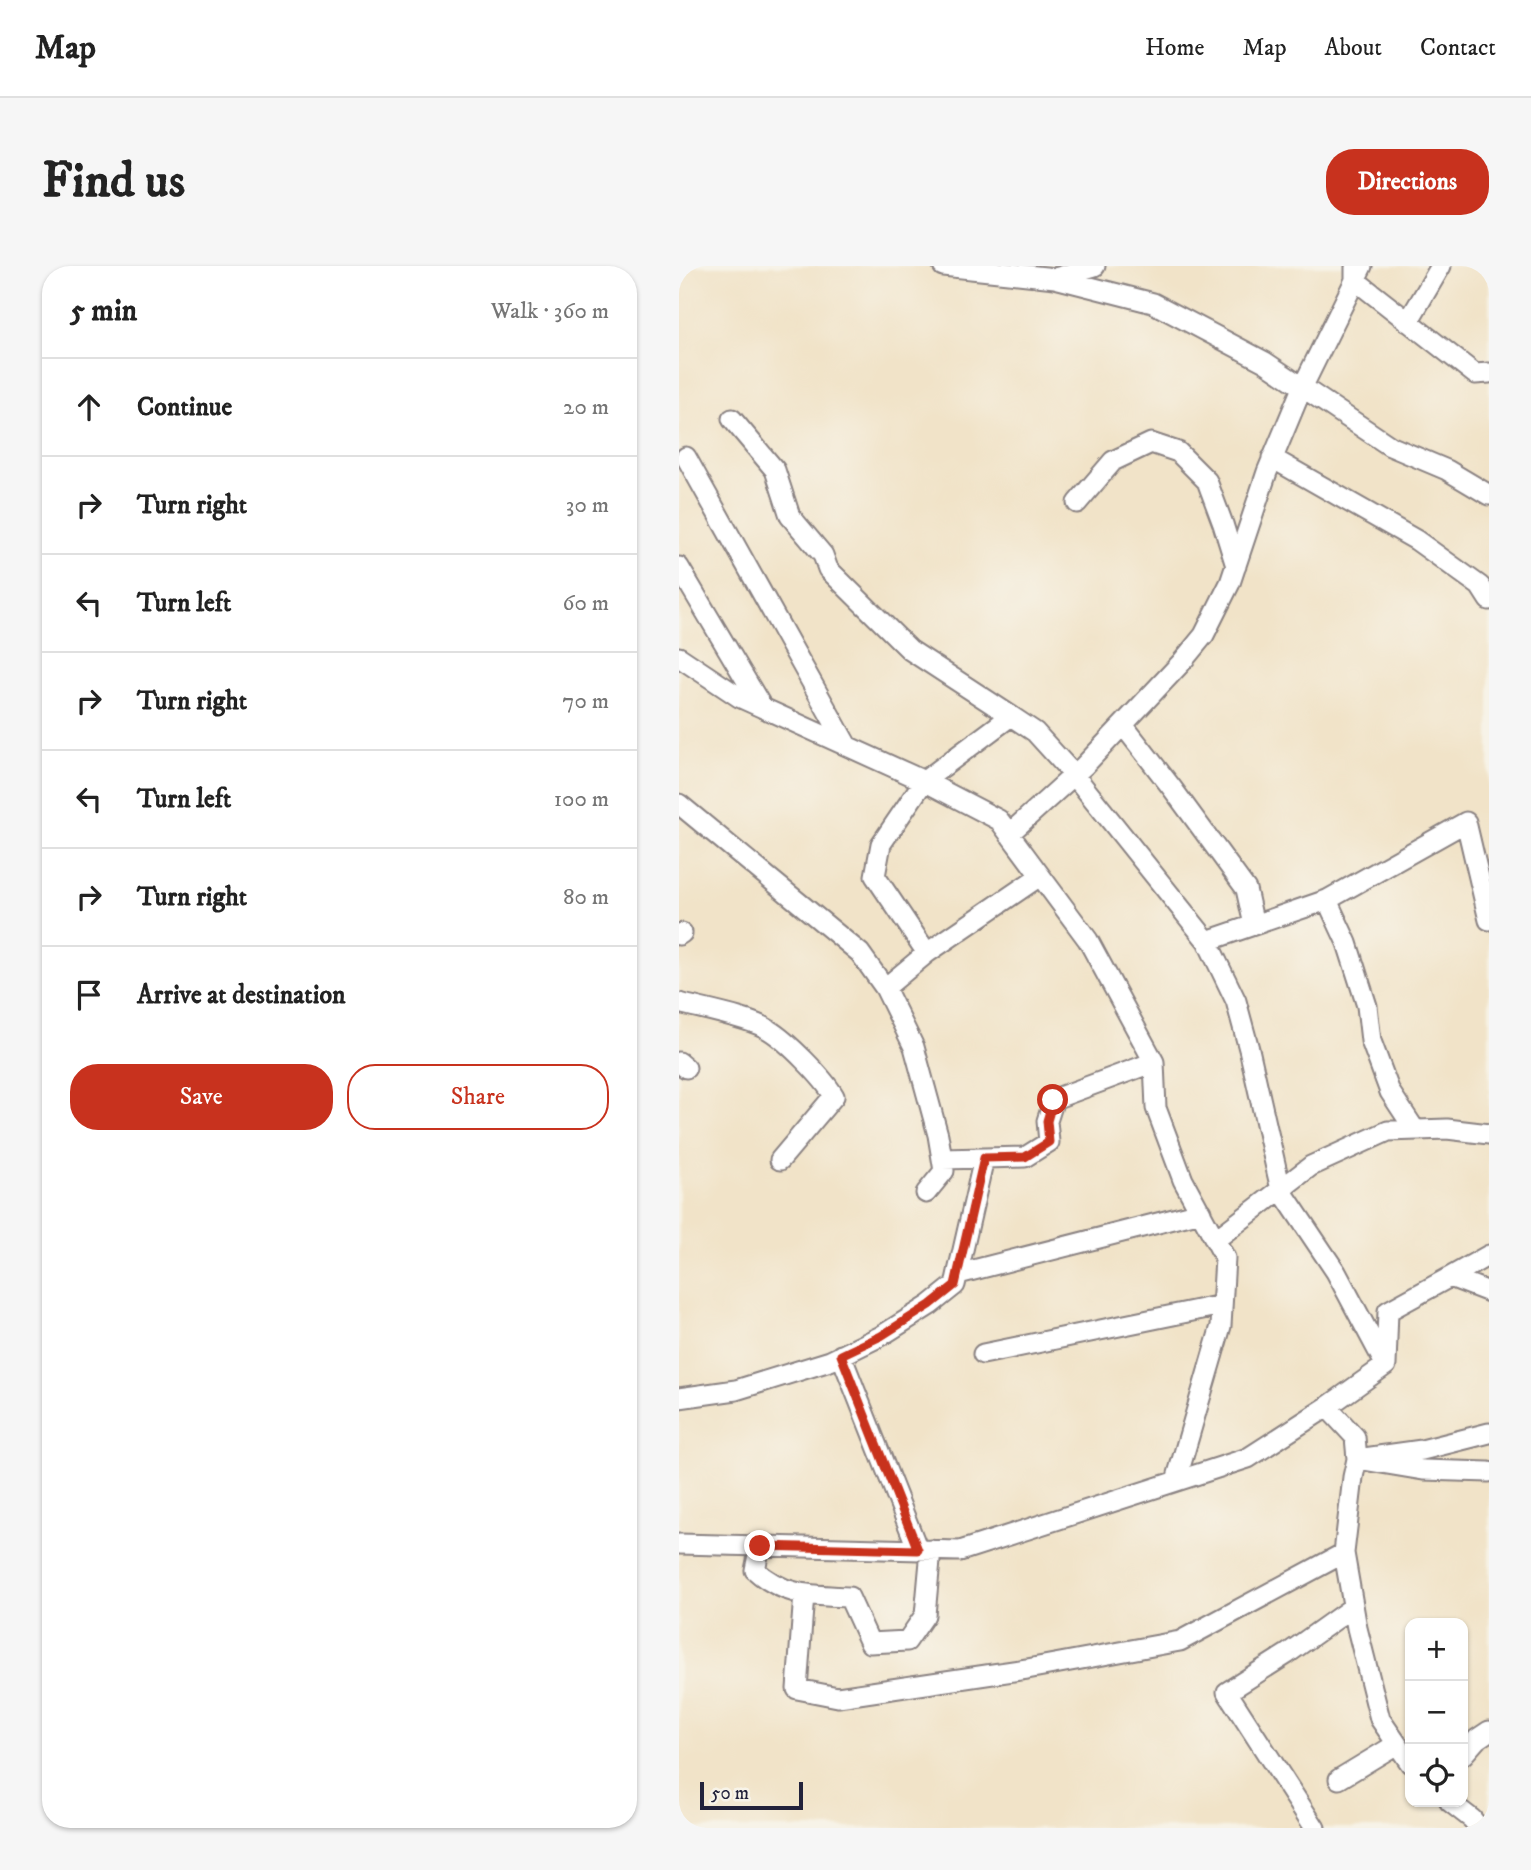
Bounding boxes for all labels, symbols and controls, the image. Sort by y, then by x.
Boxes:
text: Map [35,28,96,69]
text: Home [1145,33,1204,63]
text: Map [1242,33,1287,63]
text: About [1325,33,1382,63]
text: Contact [1420,33,1496,63]
button: Directions [1326,149,1489,215]
text: Find us [42,151,185,213]
text: 5 min [70,293,137,330]
text: Walk · 360 m [491,297,609,326]
icon: ahead [70,388,108,426]
text: Continue [137,391,232,424]
text: 20 m [563,393,609,422]
icon: right [70,486,108,524]
text: Turn right [137,489,247,522]
text: 30 m [566,491,609,520]
icon: left [70,584,108,622]
text: Turn left [137,587,231,620]
text: 60 m [562,589,609,618]
icon: right [70,682,108,720]
text: Turn right [137,685,247,718]
text: 70 m [562,687,609,716]
icon: left [70,780,108,818]
text: Turn left [137,783,231,816]
text: 100 m [554,785,609,814]
icon: right [70,878,108,916]
text: Turn right [137,881,247,914]
text: 80 m [563,883,609,912]
icon: arrive [70,976,108,1014]
text: Arrive at destination [137,979,346,1012]
button: Save [70,1064,333,1130]
button: Share [347,1064,609,1130]
route start [1037,1084,1068,1115]
route end [744,1530,775,1561]
map controls [1405,1618,1468,1807]
button: + [1405,1618,1468,1681]
button: − [1405,1681,1468,1744]
button: locate [1405,1744,1468,1807]
scale bar [700,1779,803,1811]
text: 50 m [711,1782,749,1805]

